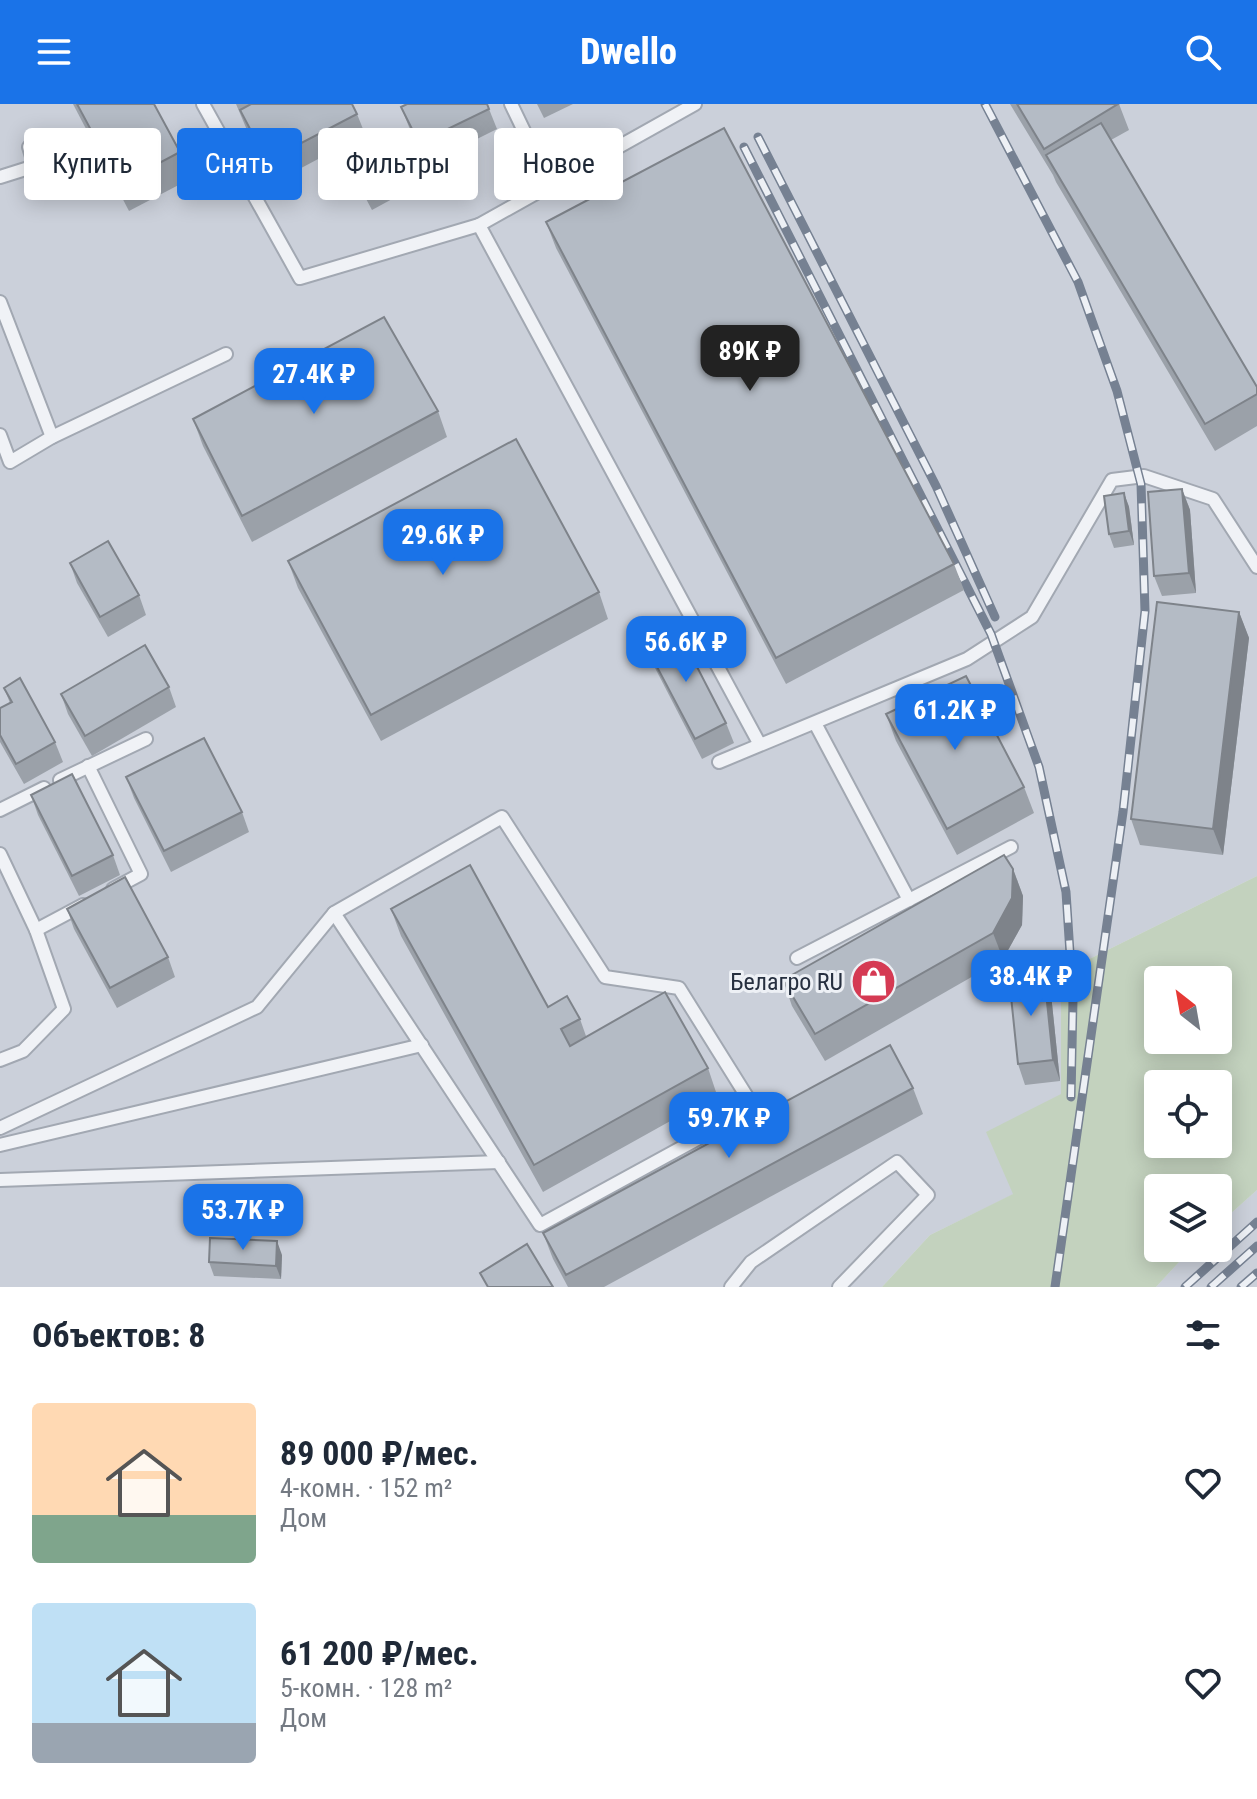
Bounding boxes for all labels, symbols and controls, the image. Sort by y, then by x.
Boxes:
icon: menu [32,30,76,74]
icon: search [1181,30,1225,74]
text: Dwello [580,31,677,73]
chip: Купить [24,128,161,200]
chip: Снять [177,128,302,200]
chip: Фильтры [318,128,478,200]
chip: Новое [494,128,623,200]
pin: 89K ₽ [694,325,806,393]
text: 89K ₽ [719,336,781,366]
pin: 27.4K ₽ [240,348,388,416]
text: 27.4K ₽ [272,359,356,389]
pin: 29.6K ₽ [369,509,517,577]
text: 29.6K ₽ [401,520,485,550]
pin: 56.6K ₽ [612,616,760,684]
text: 56.6K ₽ [644,627,728,657]
pin: 61.2K ₽ [881,684,1029,752]
text: 61.2K ₽ [913,695,997,725]
pin: 38.4K ₽ [957,950,1105,1018]
shop icon: Белагро RU [850,958,898,1006]
text: 38.4K ₽ [989,961,1073,991]
north arrow [1144,966,1232,1054]
map controls [1144,966,1232,1262]
place label: Белагро RU [730,968,843,996]
button: locate [1144,1070,1232,1158]
pin: 59.7K ₽ [655,1092,803,1160]
text: 59.7K ₽ [687,1103,771,1133]
button: layers [1144,1174,1232,1262]
pin: 53.7K ₽ [169,1184,317,1252]
text: 53.7K ₽ [201,1195,285,1225]
icon: filters [1181,1313,1225,1357]
text: Объектов: 8 [32,1315,206,1355]
text: 89 000 ₽/мес. [280,1433,479,1473]
icon: home [96,1435,192,1531]
icon: heart [1181,1461,1225,1505]
text: 4-комн. · 152 m² [280,1473,452,1503]
text: Дом [280,1503,327,1533]
text: 61 200 ₽/мес. [280,1633,479,1673]
icon: home [96,1635,192,1731]
icon: heart [1181,1661,1225,1705]
text: 5-комн. · 128 m² [280,1673,452,1703]
text: Дом [280,1703,327,1733]

